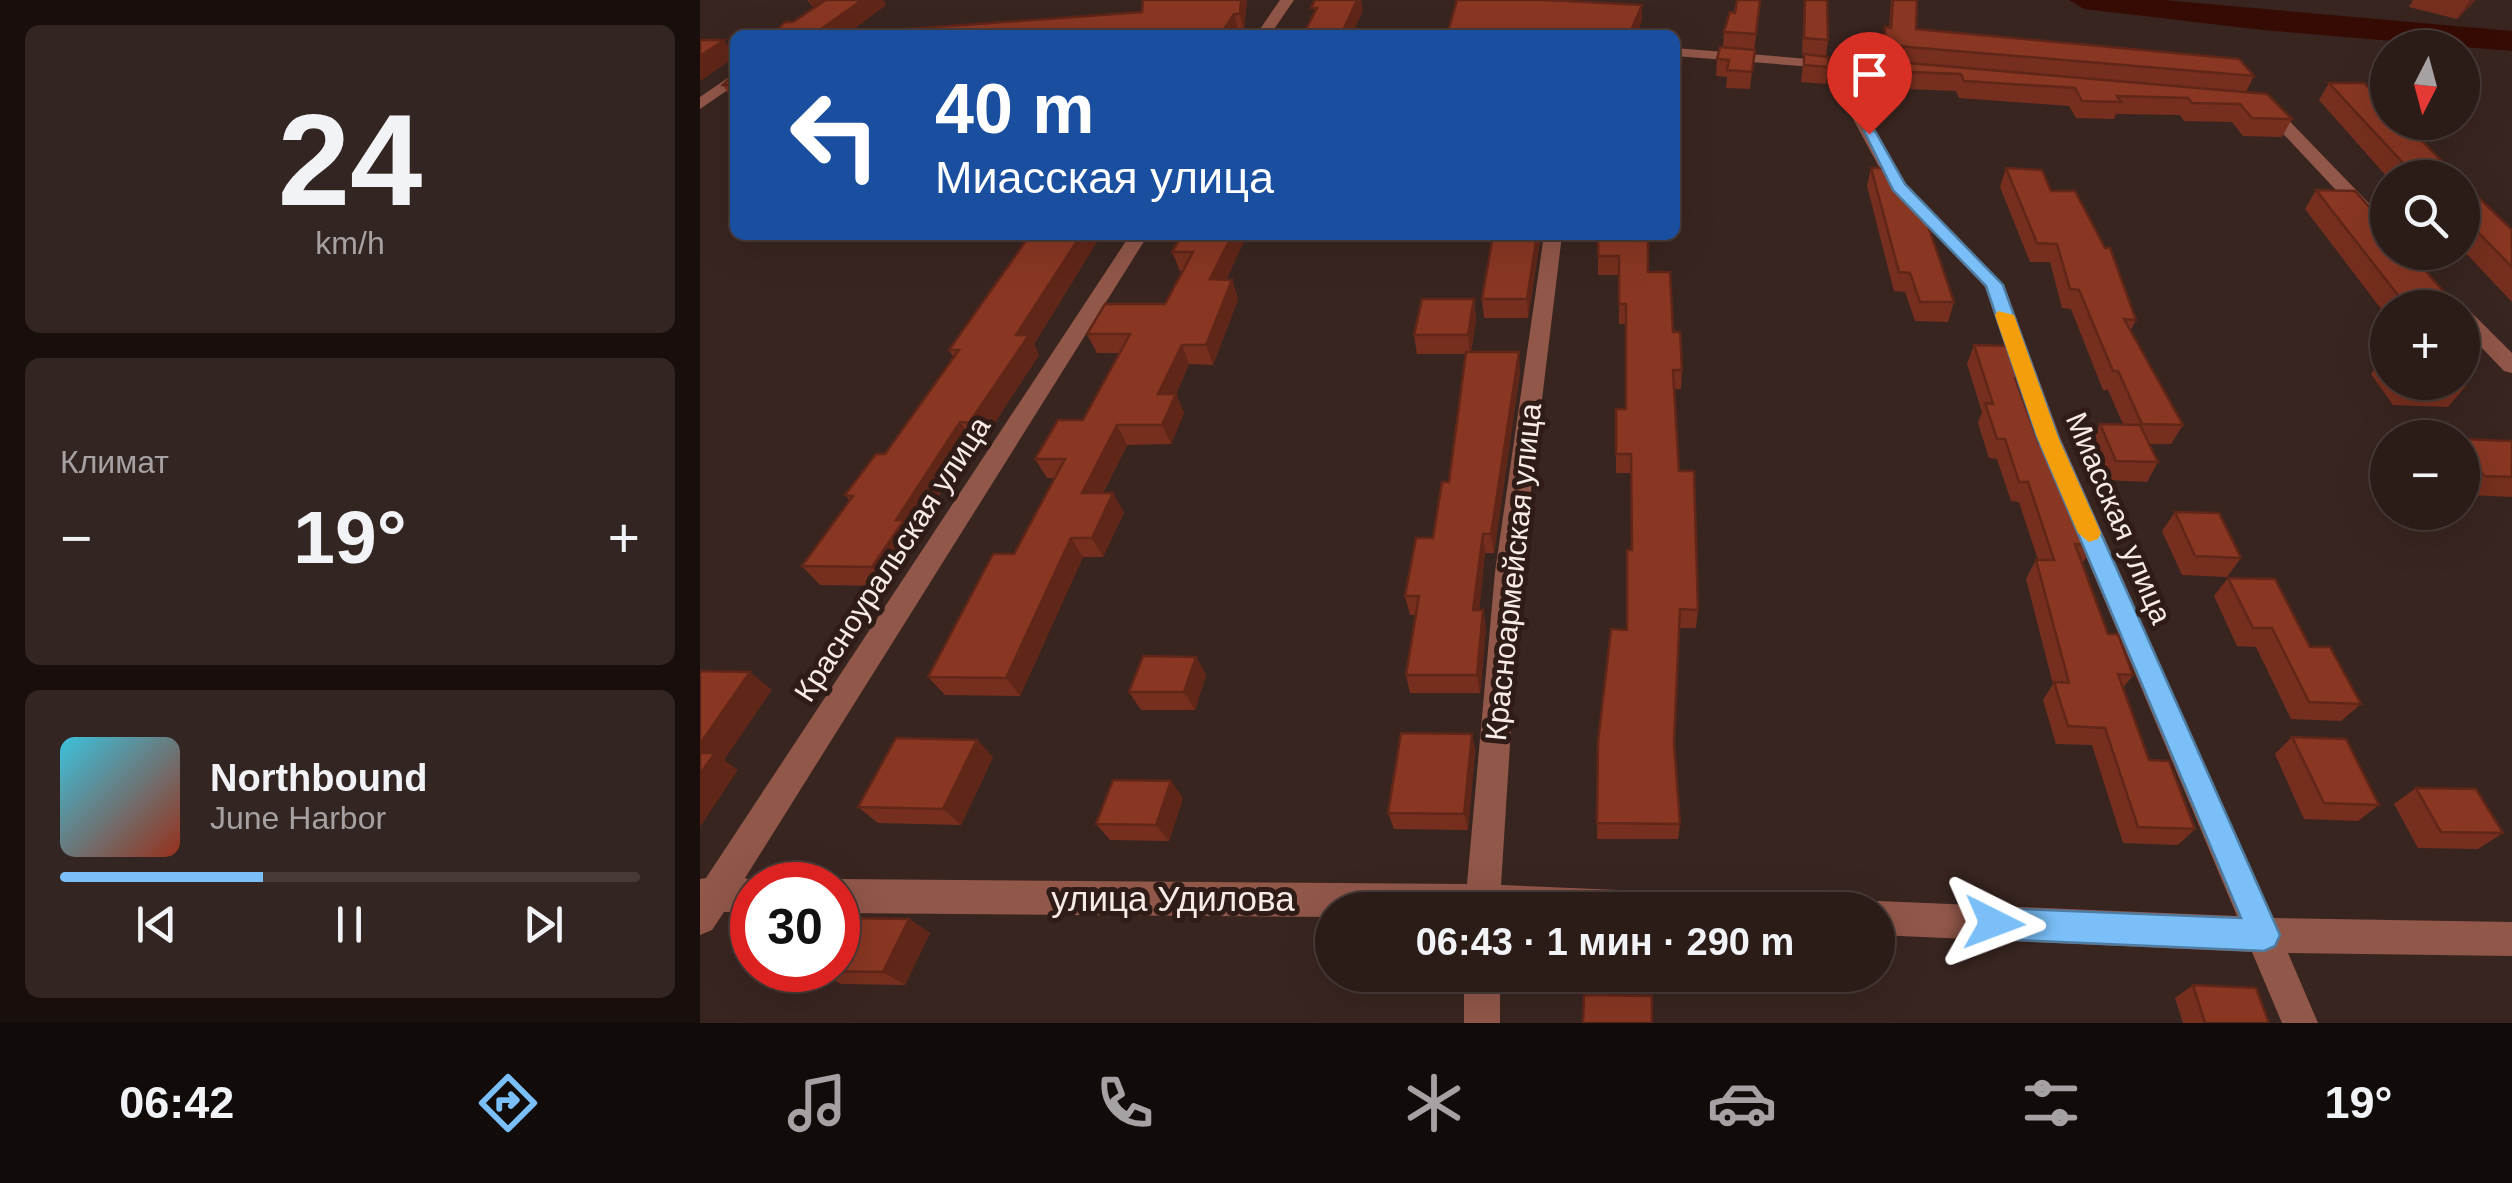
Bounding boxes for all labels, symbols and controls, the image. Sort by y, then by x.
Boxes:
north arrow [2370,30,2480,140]
map controls [2370,30,2480,530]
pin [1827,32,1912,135]
icon: arrive [1842,47,1897,102]
icon: left [770,70,900,200]
text: 40 m [935,70,1095,148]
text: 24 [278,87,422,233]
text: Миасская улица [935,152,1274,203]
button: search [2370,160,2480,270]
text: km/h [315,225,385,261]
button: + [2370,290,2480,400]
street label: Красноармейская улица [1479,401,1547,742]
street label: Миасская улица [2060,408,2178,629]
street label: Красноуральская улица [788,410,997,707]
button: − [2370,420,2480,530]
text: Климат [60,444,169,480]
text: 19° [293,495,407,579]
text: − [60,507,92,569]
text: + [608,507,640,569]
text: Northbound [210,757,427,799]
text: June Harbor [210,800,386,836]
speed limit sign: 30 [730,862,860,992]
position arrow [1942,871,2046,975]
street label: улица Удилова [1051,879,1295,918]
icon: previous [129,897,184,952]
icon: pause [322,897,377,952]
icon: next [516,897,571,952]
text: 06:43 · 1 мин · 290 m [1416,921,1794,963]
icon: directions [473,1068,543,1138]
icon: music [782,1068,852,1138]
icon: phone [1090,1068,1160,1138]
icon: climate [1399,1068,1469,1138]
icon: car [1707,1068,1777,1138]
icon: filters [2016,1068,2086,1138]
text: 06:42 [119,1077,234,1128]
text: 19° [2325,1077,2393,1128]

